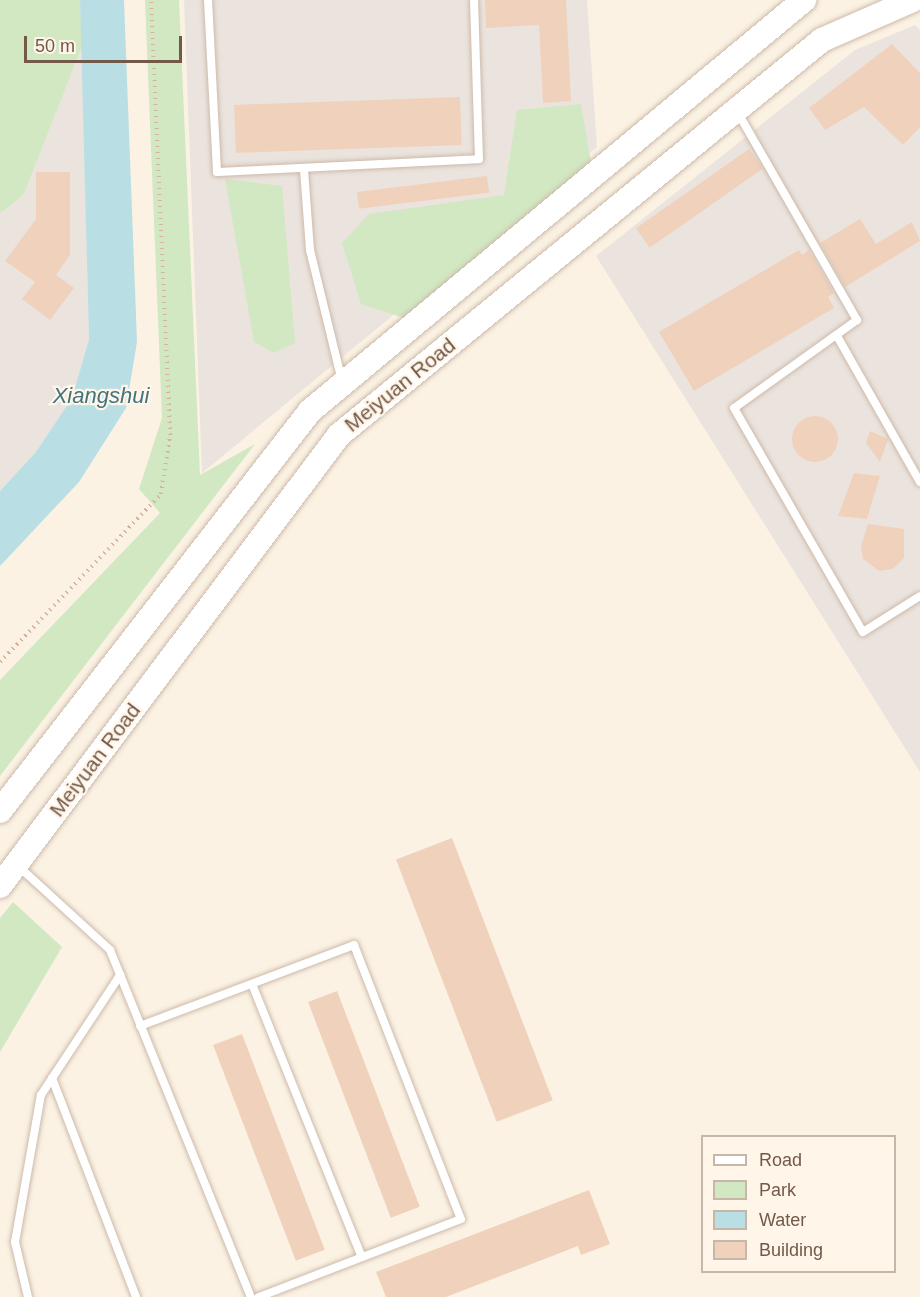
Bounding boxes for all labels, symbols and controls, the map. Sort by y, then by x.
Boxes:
scale bar [27,24,184,62]
text: 50 m [35,36,75,56]
street label: Meiyuan Road [339,333,461,437]
water label: Xiangshui [53,383,149,409]
street label: Meiyuan Road [44,698,146,822]
legend [701,1135,896,1273]
text: Road [759,1150,802,1170]
text: Park [759,1180,796,1200]
text: Water [759,1210,806,1230]
text: Building [759,1240,823,1260]

